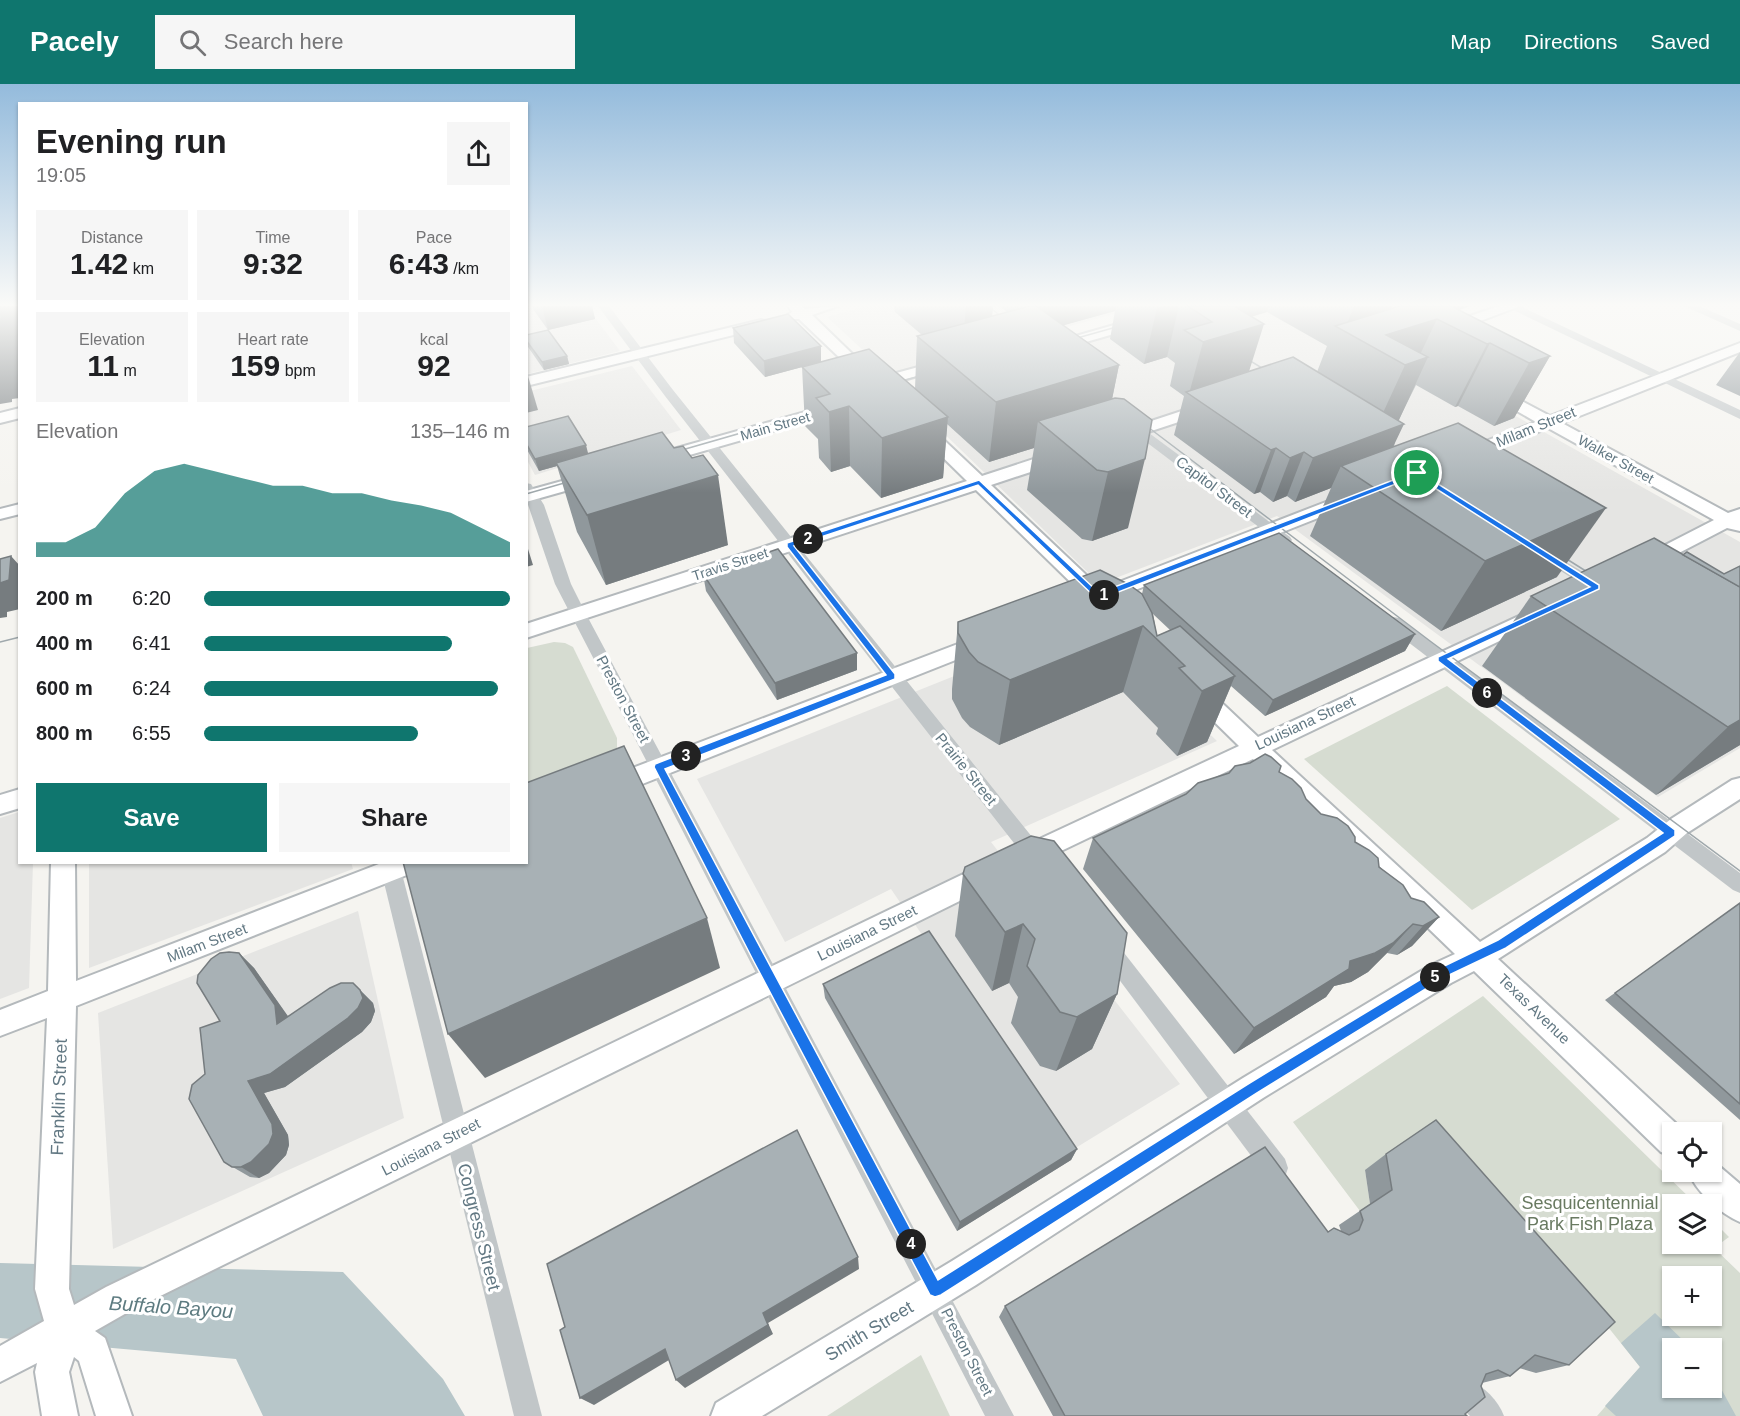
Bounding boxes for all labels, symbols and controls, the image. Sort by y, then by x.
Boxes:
search box [155,15,575,69]
text: Pacely [30,26,119,57]
icon: search [176,26,209,59]
text: Search here [224,29,344,54]
text: Map [1450,30,1491,53]
text: Directions [1524,30,1617,53]
text: Saved [1650,30,1710,53]
button: share [447,122,510,185]
text: Evening run [36,123,227,160]
text: 19:05 [36,164,86,186]
text: Distance [81,229,143,246]
text: Time [256,229,290,246]
text: Pace [416,229,452,246]
text: 1.42 [70,247,128,280]
text: 9:32 [243,247,303,280]
text: 6:43 [389,247,449,280]
text: km [128,260,154,277]
text: /km [449,260,479,277]
text: Elevation [79,331,145,348]
text: Heart rate [237,331,309,348]
text: kcal [420,331,448,348]
text: 11 [87,349,119,382]
text: 159 [230,349,280,382]
text: 92 [417,349,451,382]
text: m [119,362,137,379]
text: bpm [280,362,316,379]
street label: Milam Street [1494,403,1579,450]
street label: Main Street [738,408,812,444]
text: Elevation [36,420,118,442]
text: 135–146 m [410,420,510,442]
street label: Walker Street [1575,432,1657,486]
pin [1391,447,1442,498]
street label: Capitol Street [1173,452,1256,521]
icon: arrive [1400,456,1433,489]
pin: 2 [793,524,823,554]
text: 2 [804,530,812,547]
street label: Travis Street [690,544,770,584]
pin: 1 [1089,580,1119,610]
text: 1 [1100,586,1108,603]
text: 200 m [36,587,93,609]
text: 6:20 [132,587,171,609]
text: 400 m [36,632,93,654]
text: 6:41 [132,632,171,654]
street label: Preston Street [593,652,654,746]
text: 600 m [36,677,93,699]
text: 6:24 [132,677,171,699]
pin: 6 [1472,678,1502,708]
text: 6 [1483,684,1491,701]
street label: Louisiana Street [1252,692,1358,753]
text: 800 m [36,722,93,744]
text: 6:55 [132,722,171,744]
street label: Prairie Street [932,729,1001,809]
pin: 3 [671,741,701,771]
text: 3 [682,747,690,764]
button: Save [36,783,267,852]
button: Share [279,783,510,852]
street label: Louisiana Street [814,901,920,964]
street label: Milam Street [164,919,250,966]
pin: 5 [1420,962,1450,992]
text: 5 [1431,968,1439,985]
street label: Texas Avenue [1495,970,1574,1047]
street label: Franklin Street [47,1038,71,1156]
street label: Louisiana Street [379,1114,484,1179]
map controls [1662,1122,1722,1398]
button: locate [1662,1122,1722,1182]
street label: Congress Street [454,1161,504,1293]
park label: Sesquicentennial Park Fish Plaza [1521,1193,1659,1234]
button: layers [1662,1194,1722,1254]
pin: 4 [896,1229,926,1259]
text: 4 [907,1235,915,1252]
button: + [1662,1266,1722,1326]
water label: Buffalo Bayou [108,1292,234,1322]
street label: Smith Street [821,1297,917,1365]
street label: Preston Street [938,1305,997,1399]
button: − [1662,1338,1722,1398]

